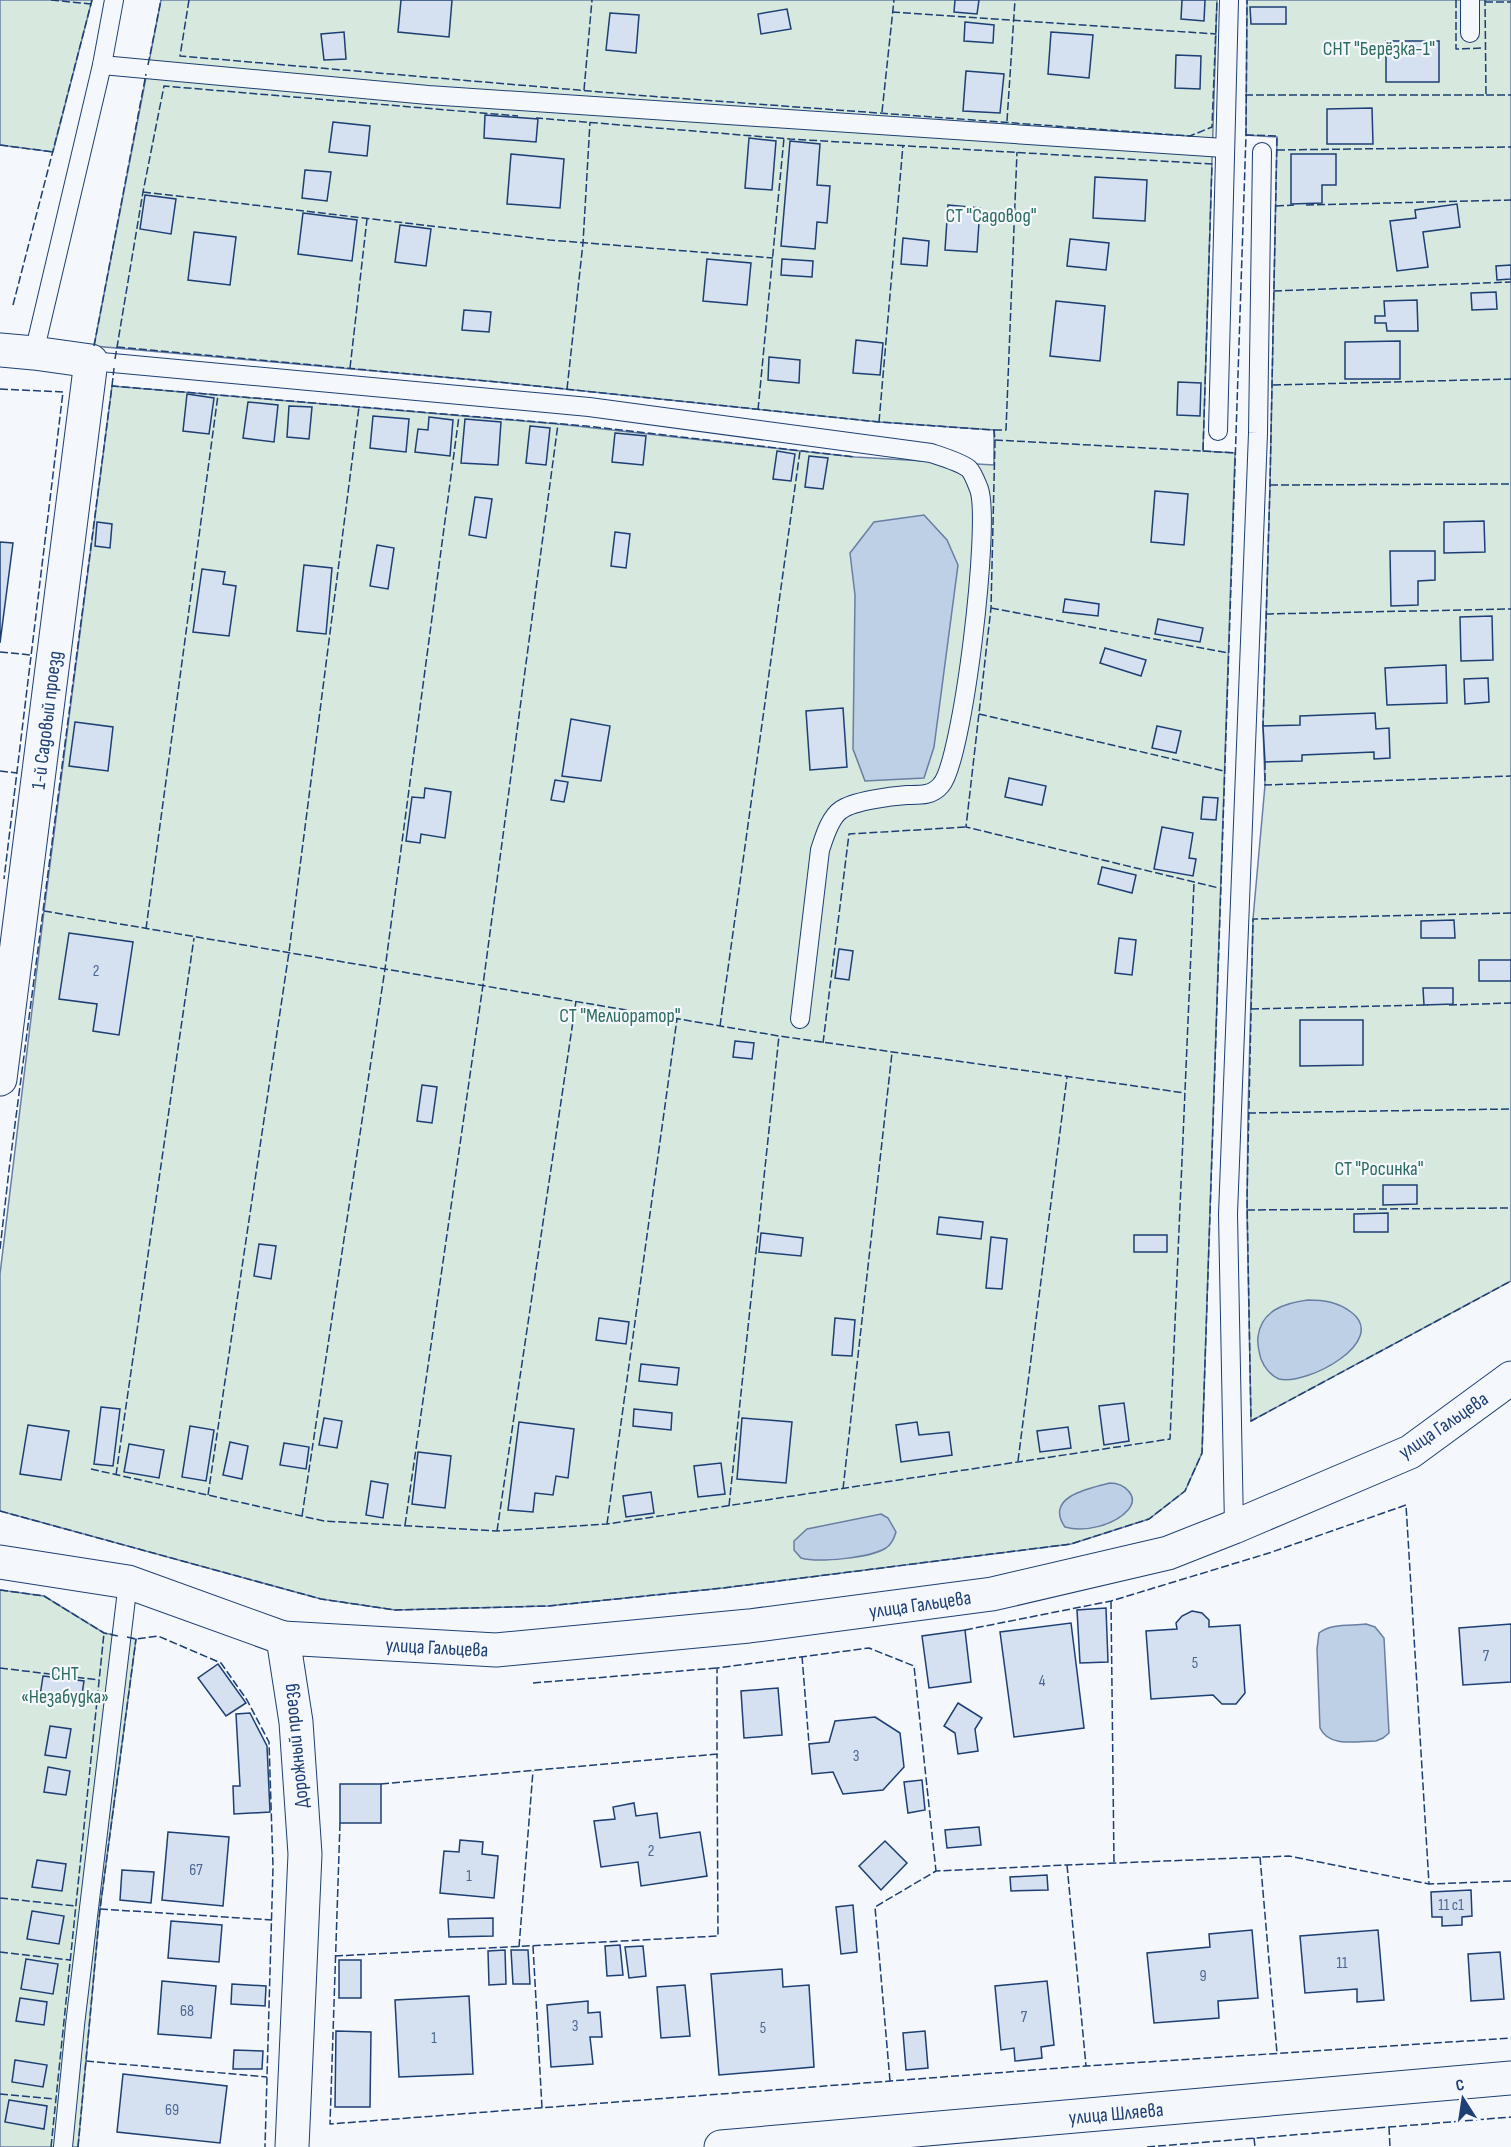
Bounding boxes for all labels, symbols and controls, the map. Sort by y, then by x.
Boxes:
park label: СНТ "Берёзка-1" [1323,37,1435,61]
park label: СТ "Садовод" [945,204,1037,228]
street label: 1-й Садовый проезд [27,649,67,791]
house number: 2 [93,962,99,981]
park label: СТ "Мелиоратор" [559,1004,681,1028]
park label: СТ "Росинка" [1334,1157,1424,1181]
street label: улица Гальцева [1394,1387,1493,1465]
street label: улица Гальцева [868,1586,973,1624]
street label: улица Гальцева [385,1633,489,1663]
house number: 7 [1483,1647,1490,1666]
house number: 5 [1192,1654,1198,1673]
park label: СНТ «Незабудка» [21,1662,109,1709]
house number: 4 [1039,1672,1046,1691]
street label: Дорожный проезд [278,1682,314,1809]
house number: 3 [853,1747,859,1766]
house number: 2 [648,1842,654,1861]
house number: 67 [189,1861,203,1880]
house number: 1 [466,1867,472,1886]
house number: 11 с1 [1438,1896,1464,1915]
house number: 11 [1336,1954,1348,1973]
house number: 9 [1199,1967,1207,1986]
house number: 68 [180,2002,194,2021]
house number: 7 [1021,2008,1028,2027]
house number: 3 [572,2017,578,2036]
house number: 5 [760,2019,766,2038]
house number: 1 [431,2029,437,2048]
north arrow [1433,2069,1493,2129]
text: С [1454,2076,1466,2096]
street label: улица Шляева [1068,2098,1164,2130]
house number: 69 [165,2101,179,2120]

